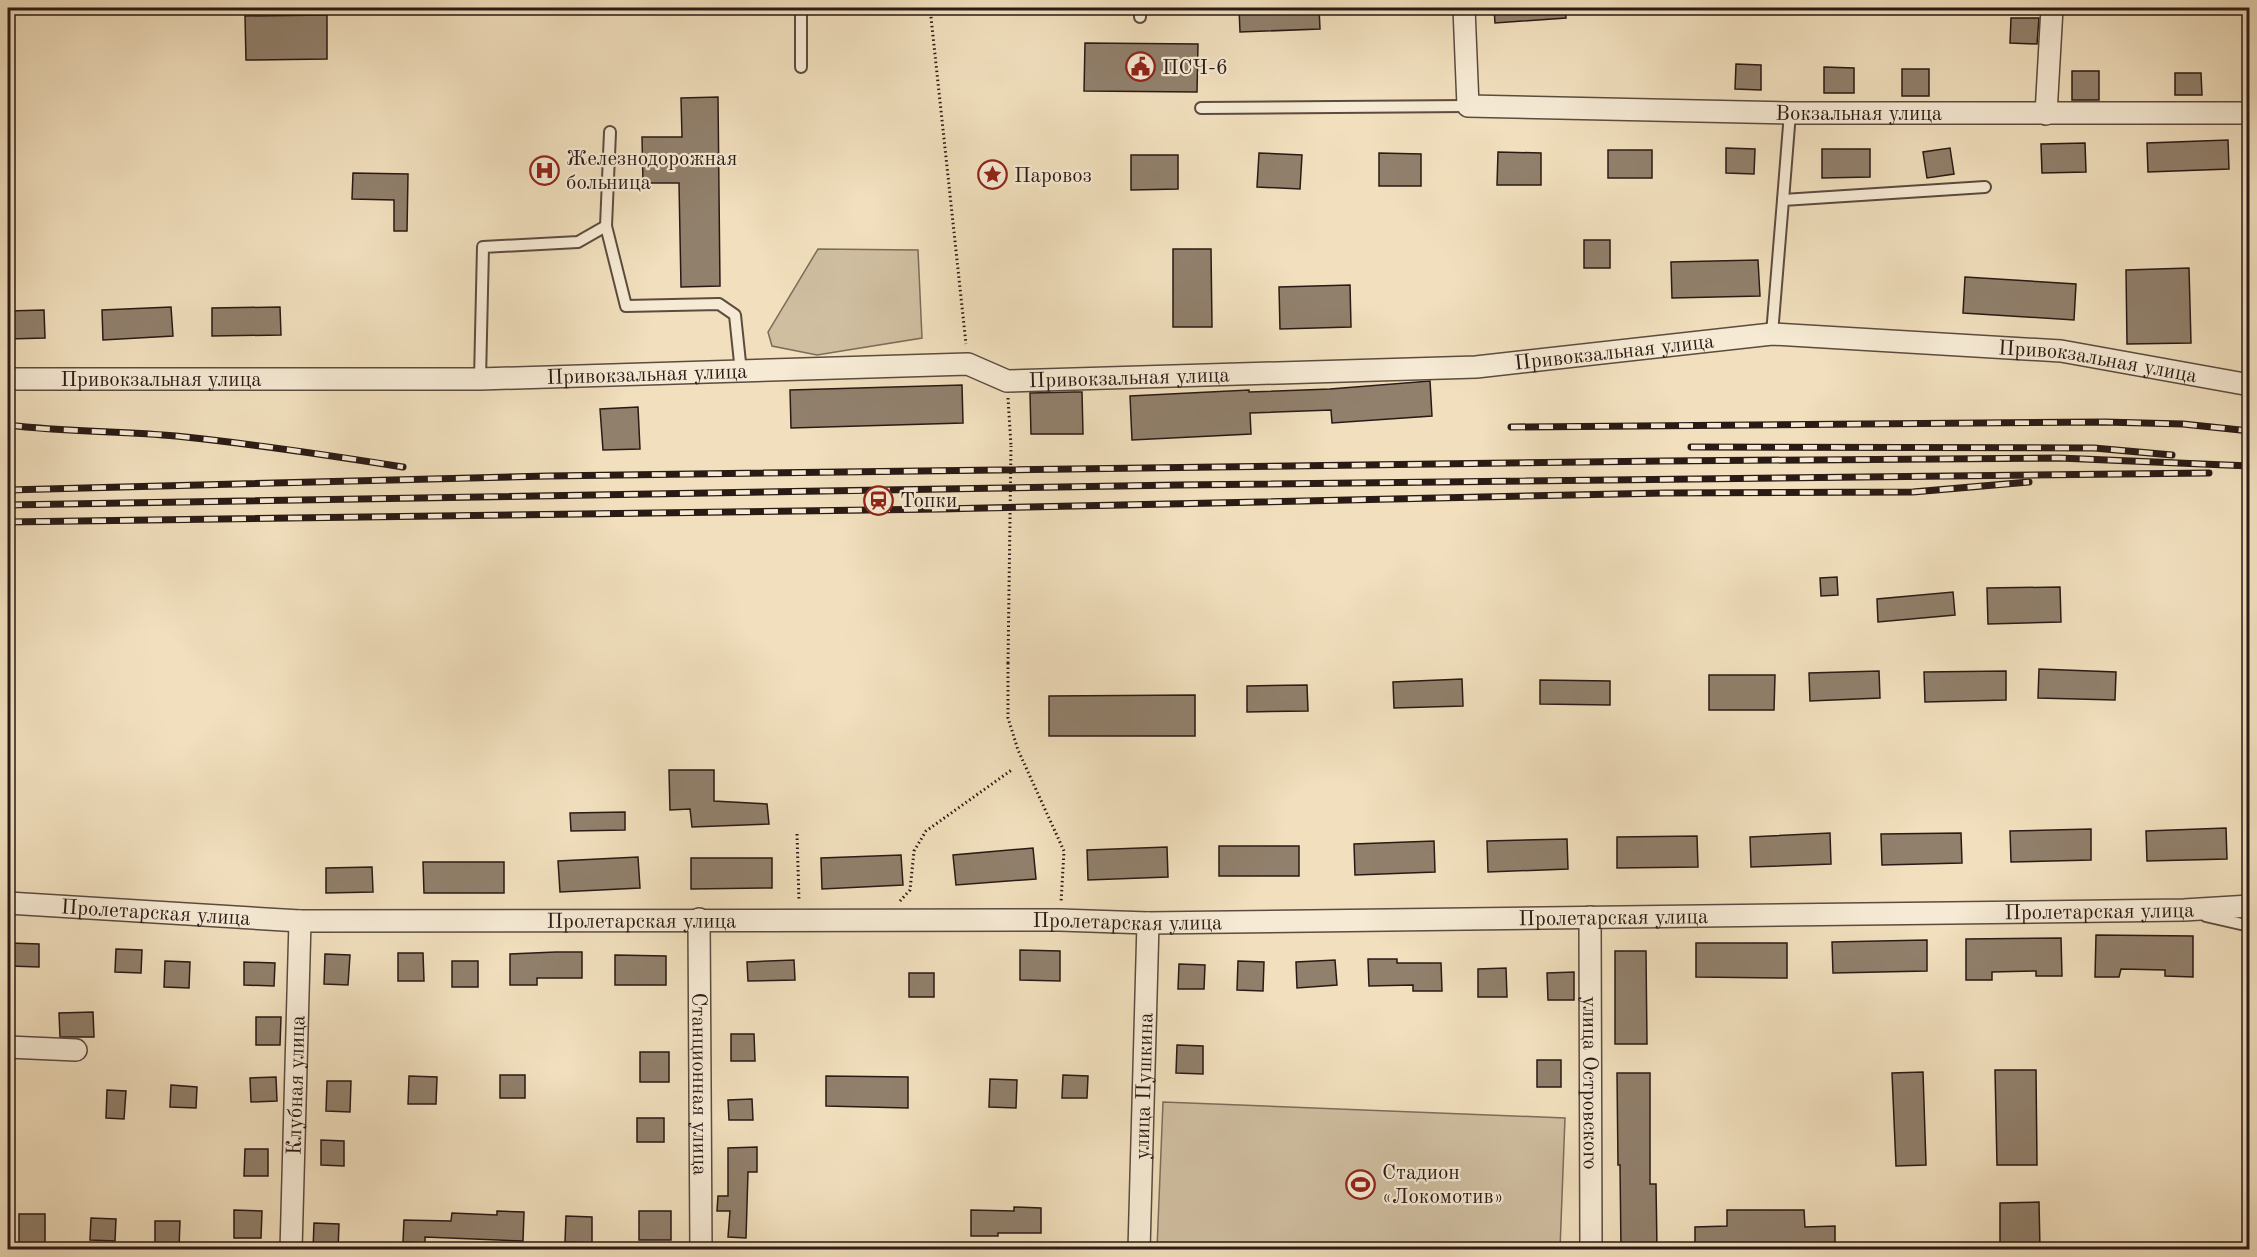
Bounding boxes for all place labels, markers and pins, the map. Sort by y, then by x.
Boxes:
public building icon: ПСЧ-6 [1125,51,1157,83]
place label: ПСЧ-6 [1162,58,1228,79]
place label: Железнодорожная больница [566,149,737,194]
hospital icon: Железнодорожная больница [529,154,561,186]
place icon: Паровоз [977,159,1009,191]
place label: Паровоз [1014,166,1092,187]
station icon: Топки [863,484,895,516]
place label: Топки [900,491,957,512]
place label: Стадион «Локомотив» [1382,1163,1504,1208]
sports icon: Стадион «Локомотив» [1345,1168,1377,1200]

